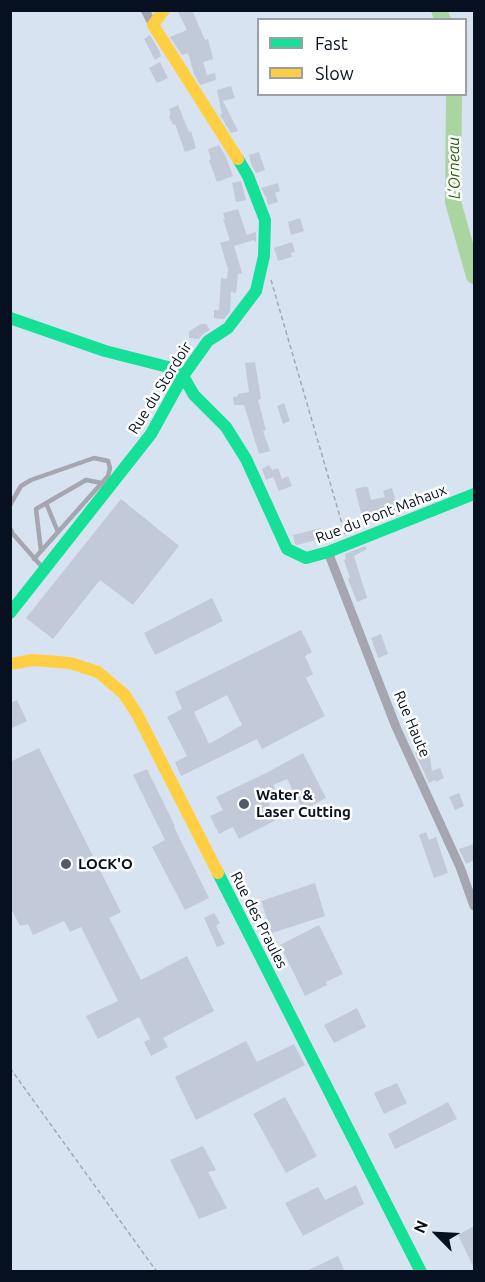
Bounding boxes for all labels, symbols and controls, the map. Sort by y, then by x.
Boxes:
legend [257,18,467,96]
text: Fast [315,33,348,53]
text: Slow [315,63,354,83]
water label: L'Orneau [444,137,464,199]
street label: Rue du Stordoir [124,339,196,437]
street label: Rue du Pont Mahaux [313,481,449,547]
street label: Rue Haute [390,688,434,760]
place label: Water & Laser Cutting [256,786,351,821]
marker: Water & Laser Cutting [237,797,251,811]
place label: LOCK'O [78,855,133,873]
marker: LOCK'O [59,857,73,871]
street label: Rue des Praules [227,869,291,971]
north arrow [407,1204,467,1264]
text: N [410,1218,431,1236]

